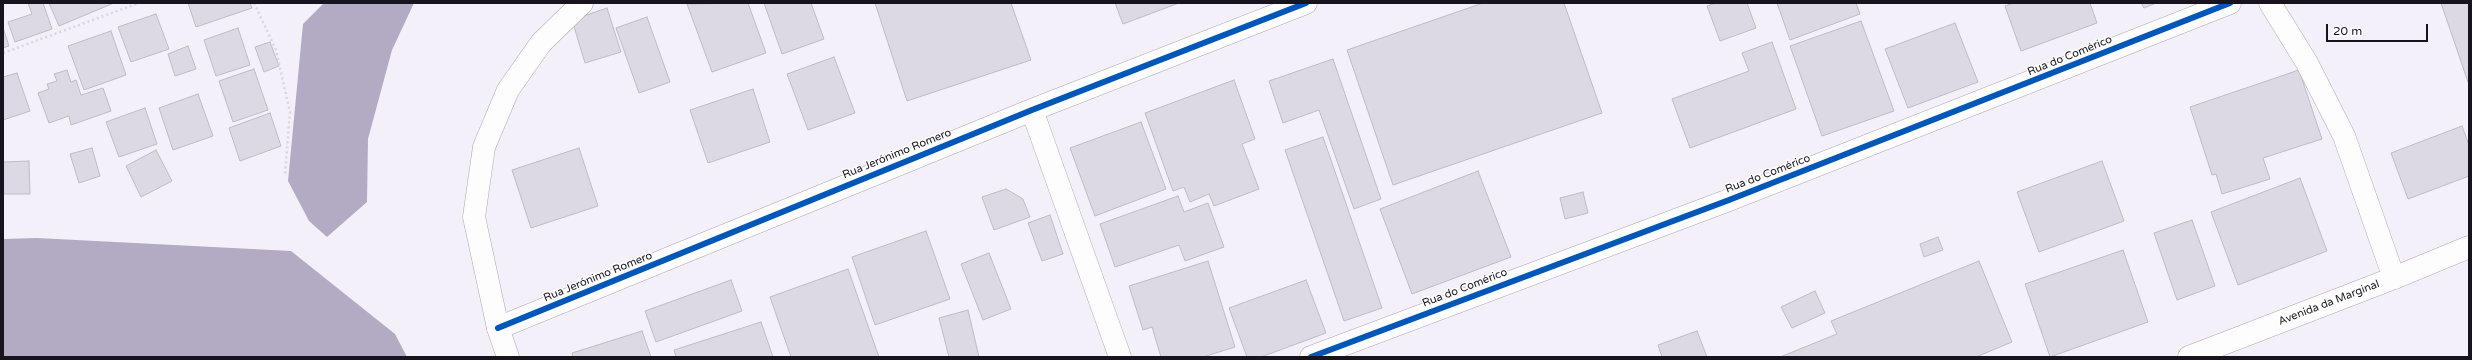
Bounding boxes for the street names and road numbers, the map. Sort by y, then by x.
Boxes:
street label: Rua do Comérico [2026,33,2114,79]
street label: Rua Jerónimo Romero [841,126,953,182]
street label: Rua do Comérico [1724,152,1812,196]
street label: Rua Jerónimo Romero [542,249,654,305]
street label: Rua do Comérico [1421,266,1509,310]
street label: Avenida da Marginal [2277,278,2381,328]

